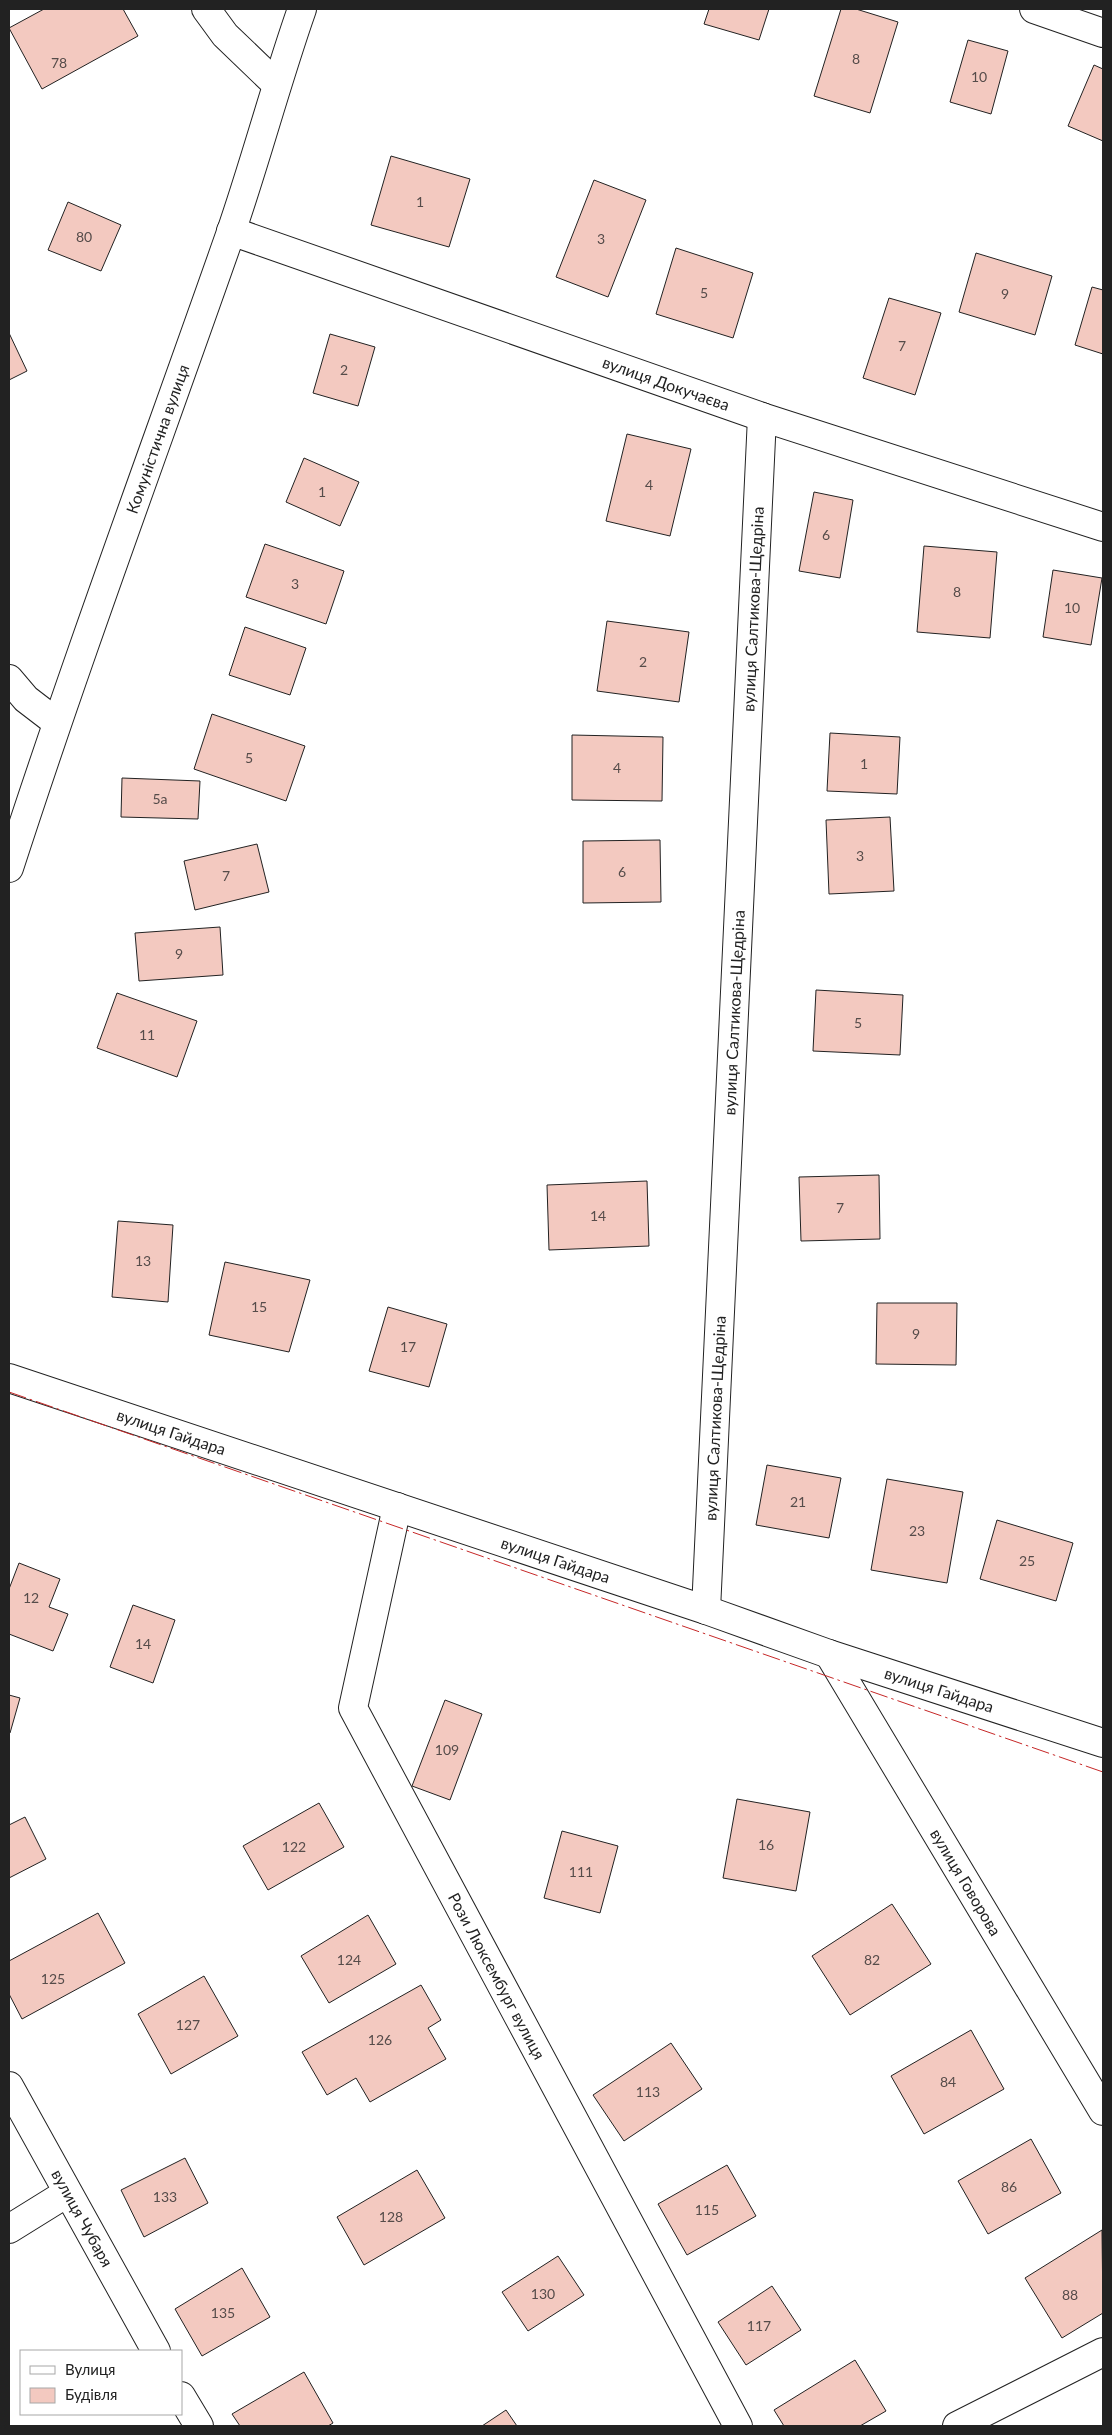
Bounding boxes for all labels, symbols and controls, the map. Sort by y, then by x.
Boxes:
house number: 8 [852,50,860,67]
house number: 78 [51,54,67,71]
house number: 10 [971,68,987,85]
house number: 1 [416,193,424,210]
house number: 80 [76,228,92,245]
house number: 3 [597,230,605,247]
house number: 5 [700,284,708,301]
house number: 9 [1001,285,1009,302]
house number: 7 [898,337,906,354]
street label: вулиця Докучаєва [600,352,732,414]
house number: 2 [340,361,348,378]
street label: Комуністична вулиця [122,362,192,516]
house number: 4 [645,476,653,493]
house number: 1 [318,483,326,500]
street label: вулиця Салтикова-Щедріна [738,506,767,712]
house number: 6 [822,526,830,543]
house number: 3 [291,575,299,592]
house number: 8 [953,583,961,600]
house number: 10 [1064,599,1080,616]
house number: 2 [639,653,647,670]
house number: 5 [245,749,253,766]
house number: 1 [860,755,868,772]
house number: 4 [613,759,621,776]
house number: 5а [152,790,168,807]
house number: 3 [856,847,864,864]
house number: 6 [618,863,626,880]
house number: 7 [222,867,230,884]
street label: вулиця Салтикова-Щедріна [719,910,748,1116]
house number: 9 [175,945,183,962]
house number: 5 [854,1014,862,1031]
house number: 11 [139,1026,155,1043]
house number: 7 [836,1199,844,1216]
house number: 14 [590,1207,606,1224]
house number: 13 [135,1252,151,1269]
house number: 15 [251,1298,267,1315]
street label: вулиця Салтикова-Щедріна [700,1315,729,1521]
house number: 9 [912,1325,920,1342]
house number: 17 [400,1338,416,1355]
street label: вулиця Гайдара [114,1405,228,1458]
house number: 21 [790,1493,806,1510]
house number: 23 [909,1522,925,1539]
street label: вулиця Гайдара [499,1532,613,1586]
house number: 25 [1019,1552,1035,1569]
house number: 12 [23,1589,39,1606]
house number: 14 [135,1635,151,1652]
street label: вулиця Гайдара [882,1663,996,1716]
house number: 109 [435,1741,459,1758]
street label: вулиця Говорова [927,1825,1006,1939]
house number: 16 [758,1836,774,1853]
house number: 122 [282,1838,306,1855]
house number: 111 [569,1863,593,1880]
street label: Рози Люксембург вулиця [445,1889,550,2062]
house number: 124 [337,1951,361,1968]
house number: 82 [864,1951,880,1968]
house number: 125 [41,1970,65,1987]
house number: 127 [176,2016,200,2033]
house number: 126 [368,2031,392,2048]
house number: 84 [940,2073,956,2090]
house number: 113 [636,2083,660,2100]
street label: вулиця Чубаря [48,2166,117,2270]
house number: 86 [1001,2178,1017,2195]
house number: 133 [153,2188,177,2205]
house number: 115 [695,2201,719,2218]
house number: 128 [379,2208,403,2225]
house number: 130 [531,2285,555,2302]
house number: 88 [1062,2286,1078,2303]
house number: 135 [211,2304,235,2321]
house number: 117 [747,2317,771,2334]
legend [20,2350,182,2415]
text: Вулиця [65,2360,115,2378]
text: Будівля [65,2385,117,2403]

